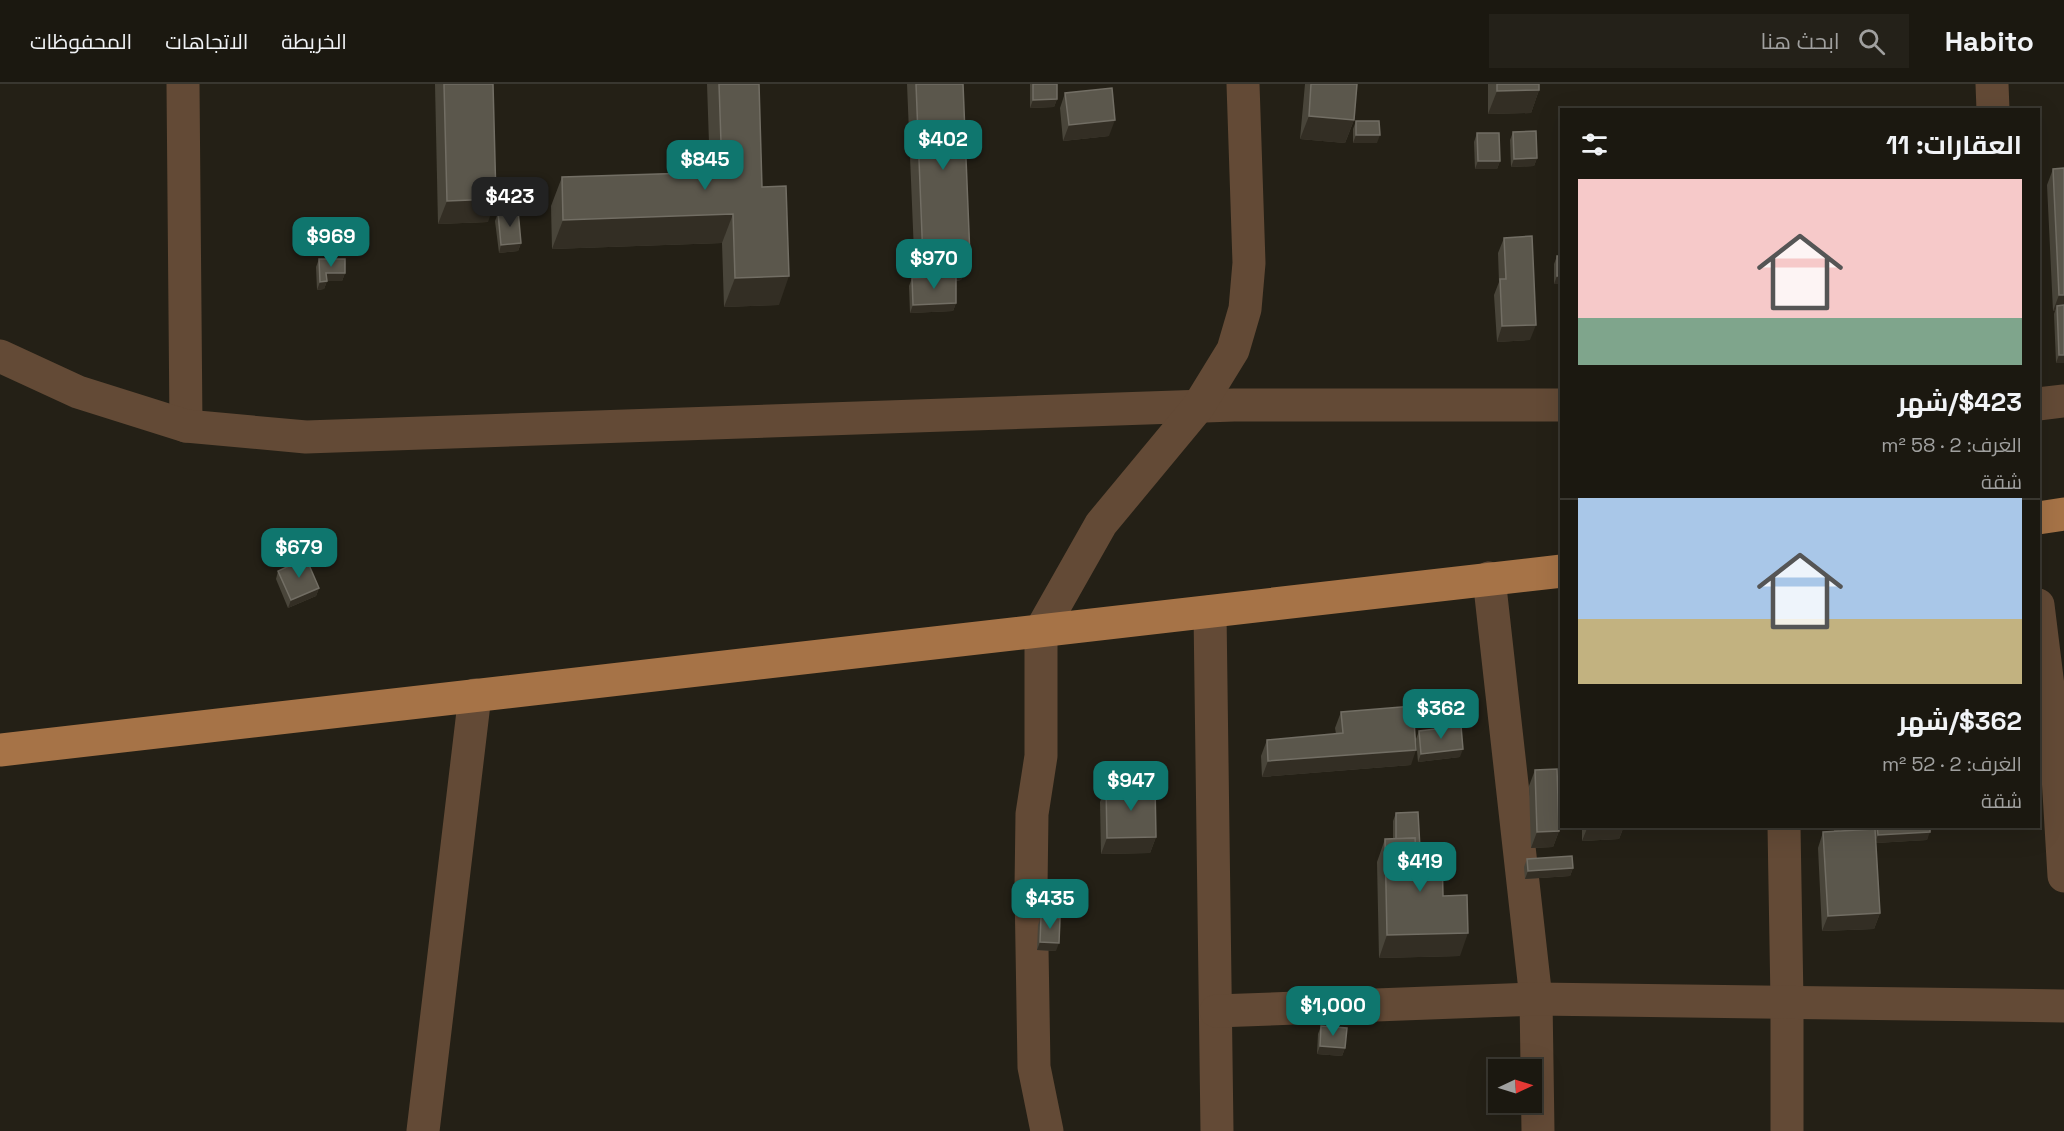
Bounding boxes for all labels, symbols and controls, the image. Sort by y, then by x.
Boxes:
search box [1489,14,1909,68]
text: Habito [1945,23,2034,59]
icon: search [1855,25,1888,58]
text: ابحث هنا [1761,27,1840,55]
text: المحفوظات [30,28,132,55]
text: الاتجاهات [165,28,248,55]
text: الخريطة [281,28,347,55]
pin: $402 [907,120,979,171]
text: $402 [918,126,968,152]
icon: filters [1578,128,1611,161]
text: العقارات: 11 [1886,128,2022,162]
pin: $845 [669,140,741,191]
text: $845 [681,146,729,172]
pin: $423 [474,177,546,228]
text: $423 [486,183,534,209]
pin: $969 [295,217,367,268]
icon: home [1746,218,1854,326]
text: $969 [306,223,356,249]
pin: $970 [898,239,970,290]
text: $970 [910,245,958,271]
text: $423/شهر [1898,385,2022,419]
text: الغرف: 2 · 58 m² [1881,432,2022,458]
text: شقة [1981,469,2022,495]
pin: $679 [263,528,335,579]
text: $679 [275,534,323,560]
icon: home [1746,537,1854,645]
pin: $362 [1405,689,1477,740]
text: $362 [1417,695,1465,721]
text: $362/شهر [1898,704,2022,738]
text: الغرف: 2 · 52 m² [1882,751,2022,777]
pin: $947 [1095,761,1167,812]
text: $947 [1107,767,1155,793]
text: شقة [1981,788,2022,814]
pin: $419 [1384,842,1456,893]
text: $419 [1397,848,1443,874]
pin: $435 [1014,879,1086,930]
text: $435 [1026,885,1075,911]
pin: $1,000 [1284,986,1382,1037]
text: $1,000 [1300,992,1366,1018]
north arrow [1488,1059,1542,1113]
map controls [1488,1059,1542,1113]

